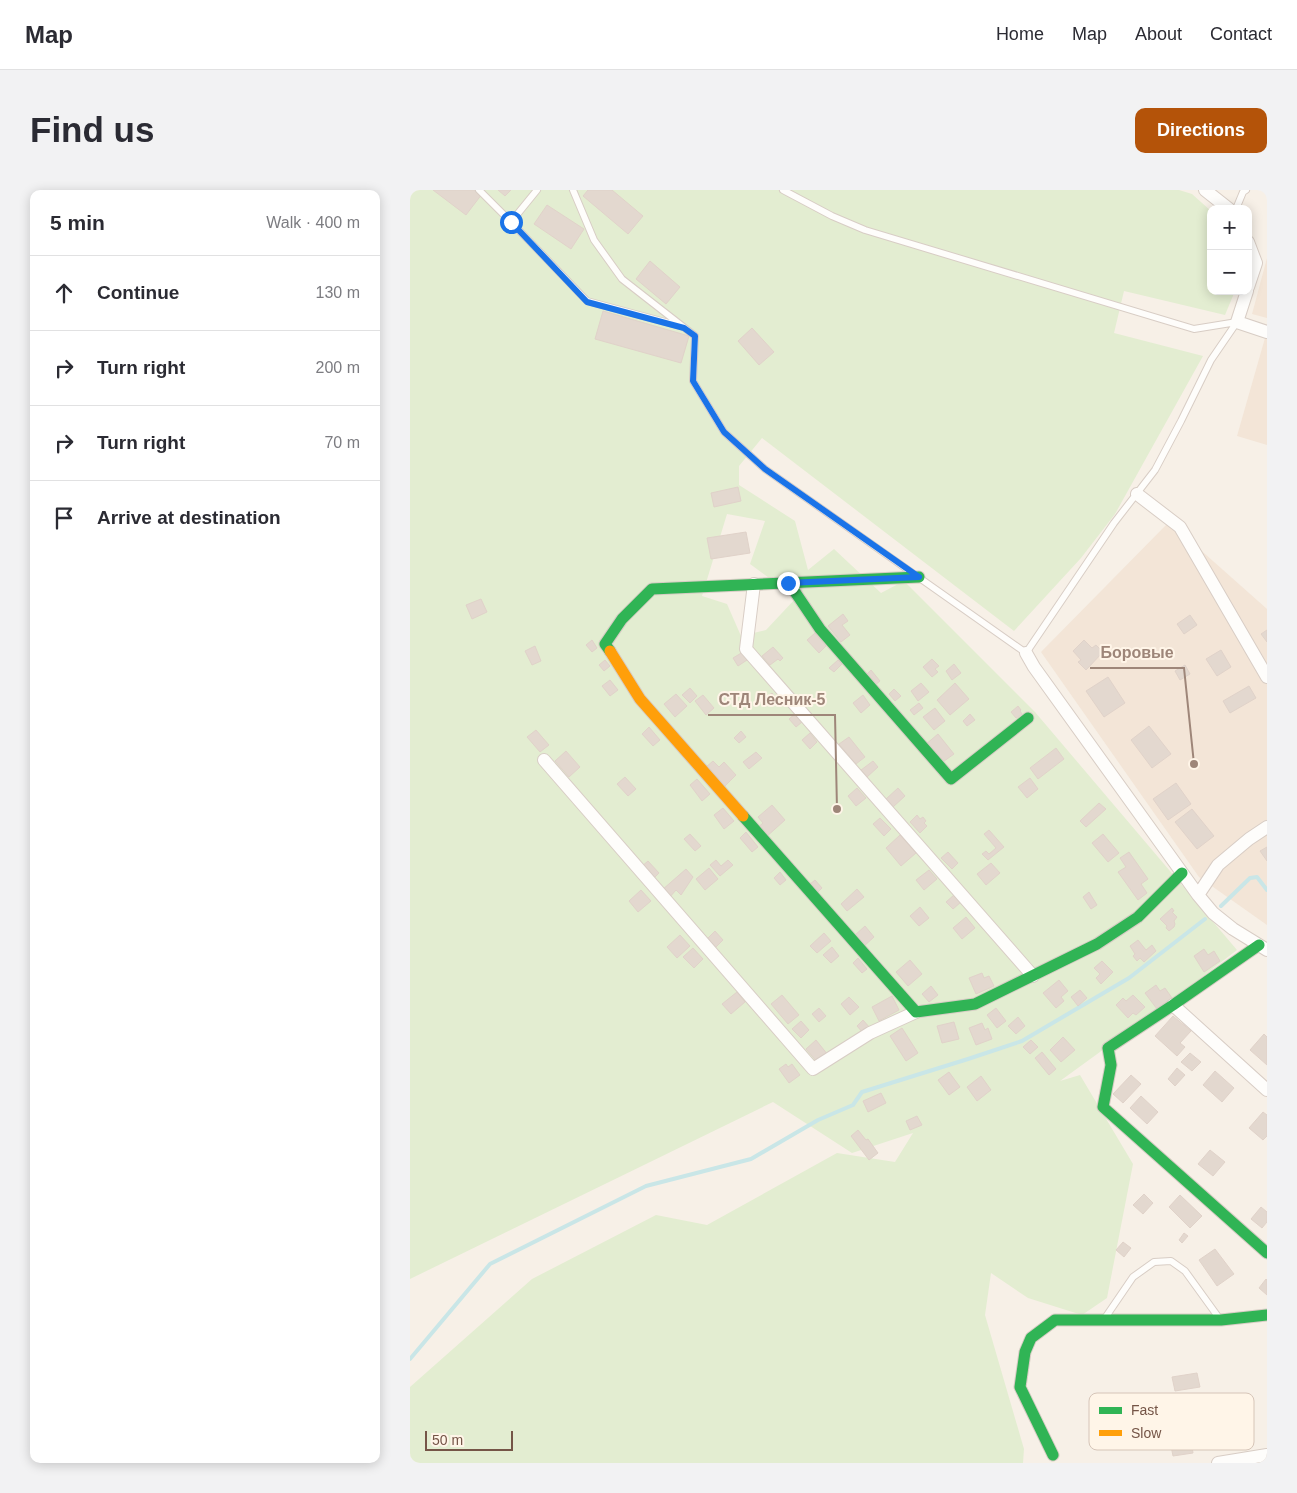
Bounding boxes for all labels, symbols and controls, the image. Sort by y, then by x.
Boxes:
text: Map [25,21,73,48]
text: Home [996,24,1044,44]
text: Map [1072,24,1107,44]
text: About [1135,24,1182,44]
text: Contact [1210,24,1272,44]
button: Directions [1135,108,1267,153]
text: Find us [30,110,154,149]
map controls [1207,205,1252,295]
button: + [1207,205,1252,250]
text: 5 min [50,211,105,234]
route start [500,211,523,234]
text: Walk · 400 m [266,214,360,231]
button: − [1207,250,1252,295]
icon: ahead [50,279,78,307]
text: Continue [97,282,179,303]
text: 130 m [316,284,360,301]
icon: right [50,354,78,382]
text: Turn right [97,357,185,378]
text: 200 m [316,359,360,376]
icon: right [50,429,78,457]
text: Turn right [97,432,185,453]
text: 70 m [324,434,360,451]
icon: arrive [50,504,78,532]
text: Arrive at destination [97,507,281,528]
route end [777,572,800,595]
callout: Боровые [1090,637,1184,668]
text: Боровые [1100,644,1174,661]
callout: СТД Лесник-5 [708,684,835,715]
text: СТД Лесник-5 [719,691,826,708]
legend [1089,1393,1254,1450]
text: Fast [1131,1402,1158,1418]
text: Slow [1131,1425,1162,1441]
scale bar [425,1428,512,1451]
text: 50 m [432,1432,463,1448]

